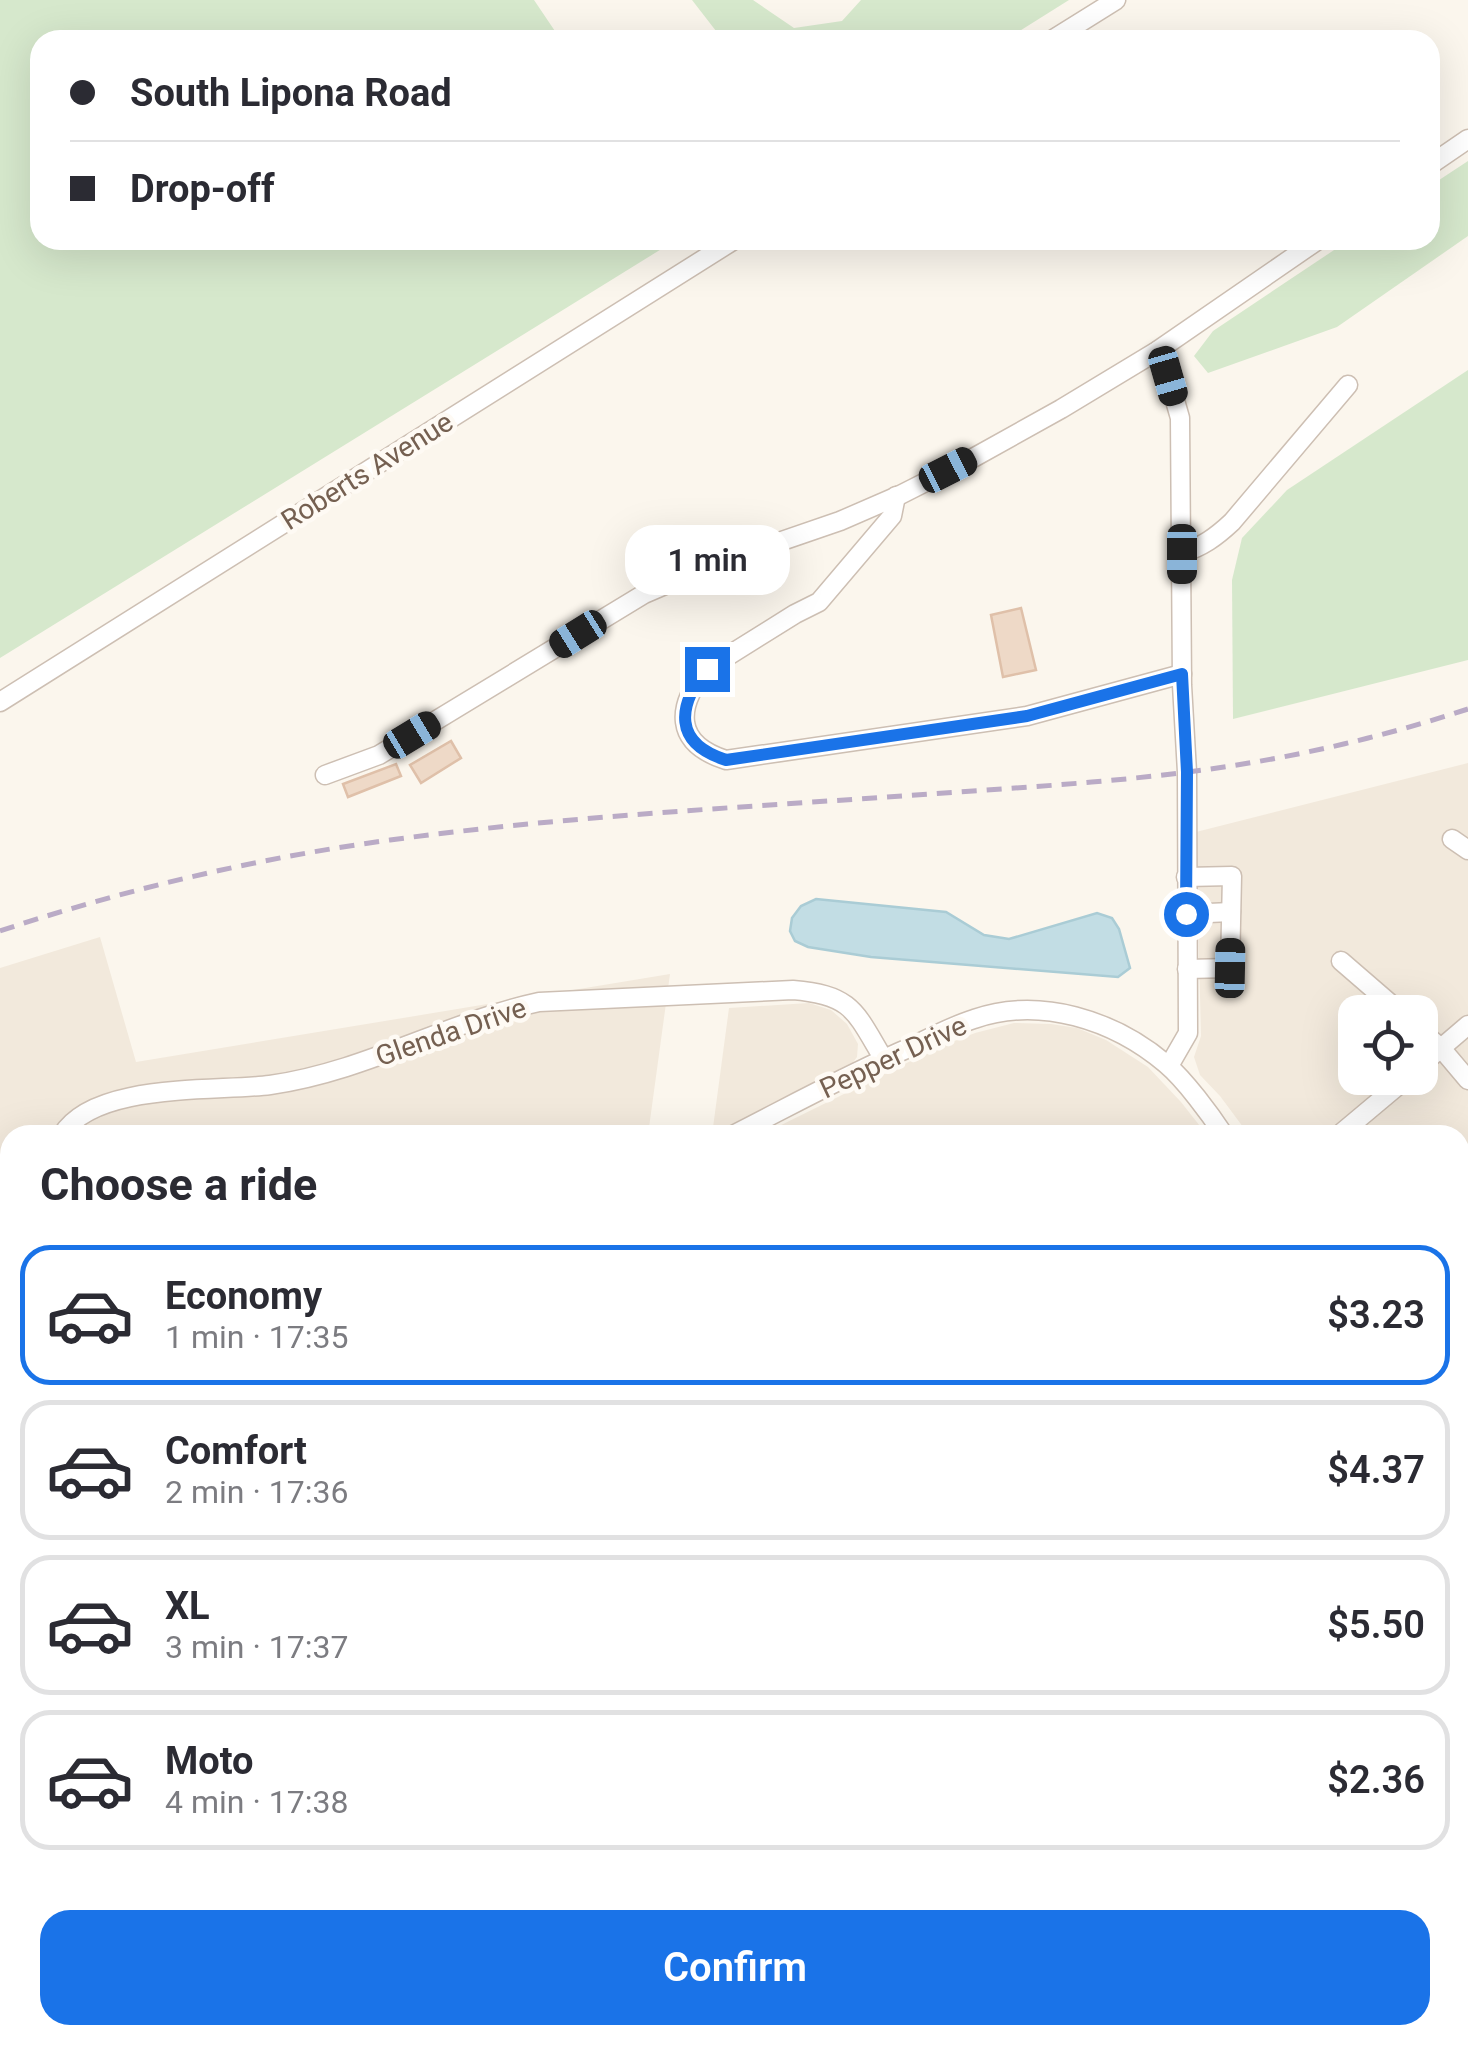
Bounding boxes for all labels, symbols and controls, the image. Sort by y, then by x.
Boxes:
text: South Lipona Road [130,71,452,115]
text: Drop-off [130,167,275,211]
car [1145,343,1191,409]
street label: Roberts Avenue [275,405,459,537]
car [914,443,982,497]
callout: 1 min [624,524,790,594]
car [1167,524,1197,584]
text: 1 min [667,541,748,579]
car [545,605,611,663]
route end [685,647,730,692]
car [379,707,445,763]
route start [1164,892,1209,937]
car [1214,938,1246,998]
street label: Glenda Drive [371,991,531,1073]
map controls [1338,995,1438,1095]
button: locate [1338,995,1438,1095]
street label: Pepper Drive [814,1009,972,1105]
text: Choose a ride [40,1158,317,1211]
icon: car [45,1270,135,1360]
text: Economy [165,1274,322,1318]
text: $3.23 [1327,1293,1425,1337]
text: 1 min · 17:35 [165,1318,348,1356]
icon: car [45,1425,135,1515]
text: Comfort [165,1429,307,1473]
text: $4.37 [1327,1448,1425,1492]
text: 2 min · 17:36 [165,1473,348,1511]
icon: car [45,1580,135,1670]
text: XL [165,1584,210,1628]
text: $5.50 [1327,1603,1425,1647]
text: 3 min · 17:37 [165,1628,348,1666]
icon: car [45,1735,135,1825]
text: Moto [165,1739,254,1783]
text: $2.36 [1327,1758,1425,1802]
text: 4 min · 17:38 [165,1783,348,1821]
button: Confirm [40,1910,1430,2025]

